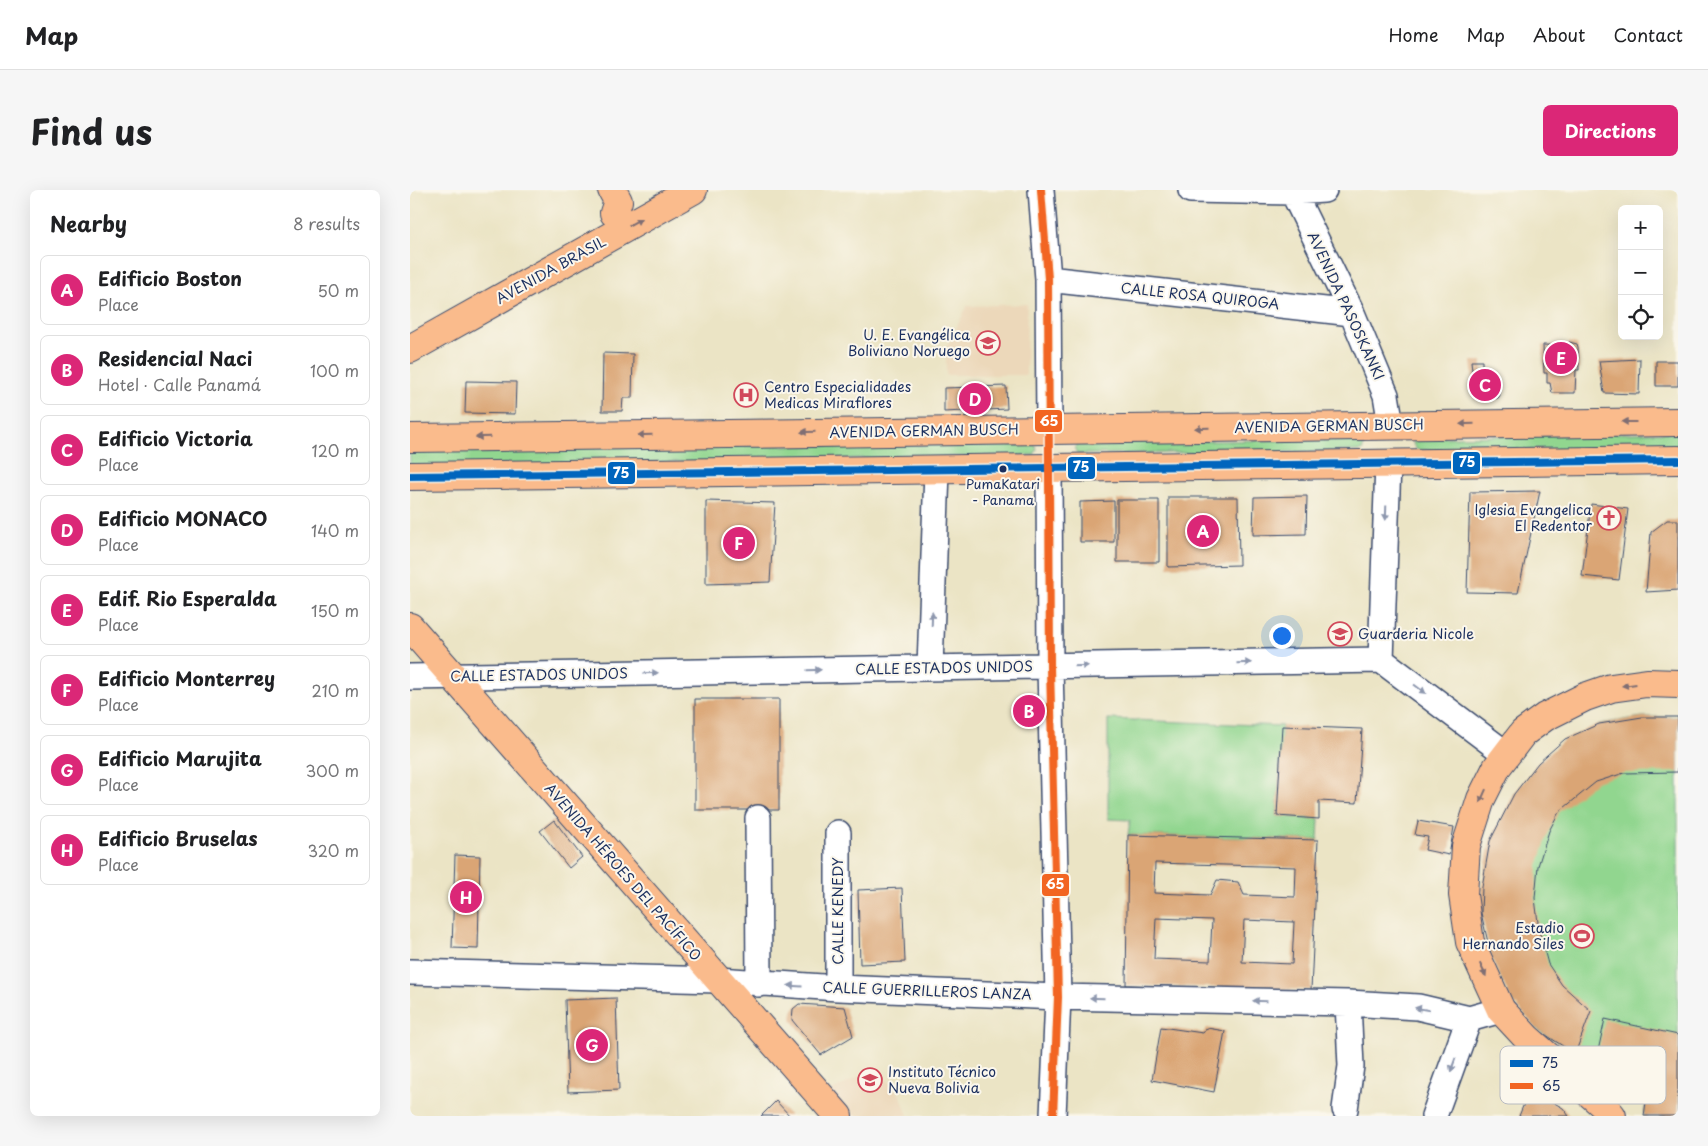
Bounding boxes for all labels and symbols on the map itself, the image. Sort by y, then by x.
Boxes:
one-way arrow [629,218,642,227]
street label: AVENIDA PASOSKANKI [1303,228,1390,383]
street label: AVENIDA BRASIL [492,231,610,309]
street label: CALLE ROSA QUIROGA [1120,277,1281,314]
place label: U. E. Evangélica Boliviano Noruego [848,324,970,361]
school or university icon: U. E. Evangélica Boliviano Noruego [975,330,1001,356]
pin: E [1545,339,1577,377]
pin: C [1469,366,1501,404]
place label: Centro Especialidades Medicas Miraflores [764,376,911,413]
pin: D [959,380,991,418]
hospital icon: Centro Especialidades Medicas Miraflores [733,382,759,408]
line badge: 65 [1034,409,1063,433]
text: 65 [1040,410,1058,431]
street label: AVENIDA GERMAN BUSCH [1234,413,1424,438]
street label: AVENIDA GERMAN BUSCH [829,418,1019,443]
one-way arrow [1621,418,1637,426]
one-way arrow [1459,420,1475,428]
one-way arrow [1194,424,1210,432]
one-way arrow [800,429,816,437]
one-way arrow [637,431,653,439]
one-way arrow [475,433,491,441]
line badge: 75 [1452,451,1481,475]
text: 75 [1459,451,1475,472]
line badge: 75 [1067,456,1096,480]
text: 75 [1073,456,1089,477]
line badge: 75 [607,461,636,485]
text: 75 [613,462,629,483]
marker: PumaKatari - Panama [998,464,1008,474]
place label: PumaKatari - Panama [966,474,1040,509]
place label: Iglesia Evangelica El Redentor [1475,499,1592,536]
one-way arrow [1381,505,1389,521]
church icon: Iglesia Evangelica El Redentor [1596,505,1622,531]
pin: A [1187,512,1219,550]
pin: F [723,524,755,562]
one-way arrow [928,610,936,626]
school or university icon: Guarderia Nicole [1327,621,1353,647]
your location [1269,623,1295,649]
place label: Guarderia Nicole [1358,623,1474,644]
street label: CALLE ESTADOS UNIDOS [855,655,1033,680]
one-way arrow [1236,658,1252,666]
street label: CALLE ESTADOS UNIDOS [450,662,628,687]
one-way arrow [1073,662,1089,670]
one-way arrow [806,665,822,673]
one-way arrow [643,668,659,676]
one-way arrow [1621,682,1637,690]
one-way arrow [1413,684,1427,694]
pin: B [1013,692,1045,730]
street label: AVENIDA HÉROES DEL PACÍFICO [540,778,706,965]
one-way arrow [1478,789,1486,803]
street label: CALLE KENEDY [827,857,848,965]
line badge: 65 [1041,873,1070,897]
text: 65 [1046,873,1064,894]
pin: H [450,878,482,916]
place label: Estadio Hernando Siles [1463,917,1564,954]
sports icon: Estadio Hernando Siles [1569,923,1595,949]
one-way arrow [1479,963,1487,977]
street label: CALLE GUERRILLEROS LANZA [822,976,1032,1005]
one-way arrow [787,981,803,989]
one-way arrow [1089,993,1105,1001]
one-way arrow [1251,997,1267,1005]
one-way arrow [1413,1004,1429,1012]
pin: G [576,1026,608,1064]
legend [1500,1046,1666,1104]
text: 75 [1542,1052,1558,1073]
one-way arrow [1449,1058,1457,1073]
place label: Instituto Técnico Nueva Bolivia [888,1061,996,1098]
school or university icon: Instituto Técnico Nueva Bolivia [857,1067,883,1093]
text: 65 [1542,1075,1561,1096]

